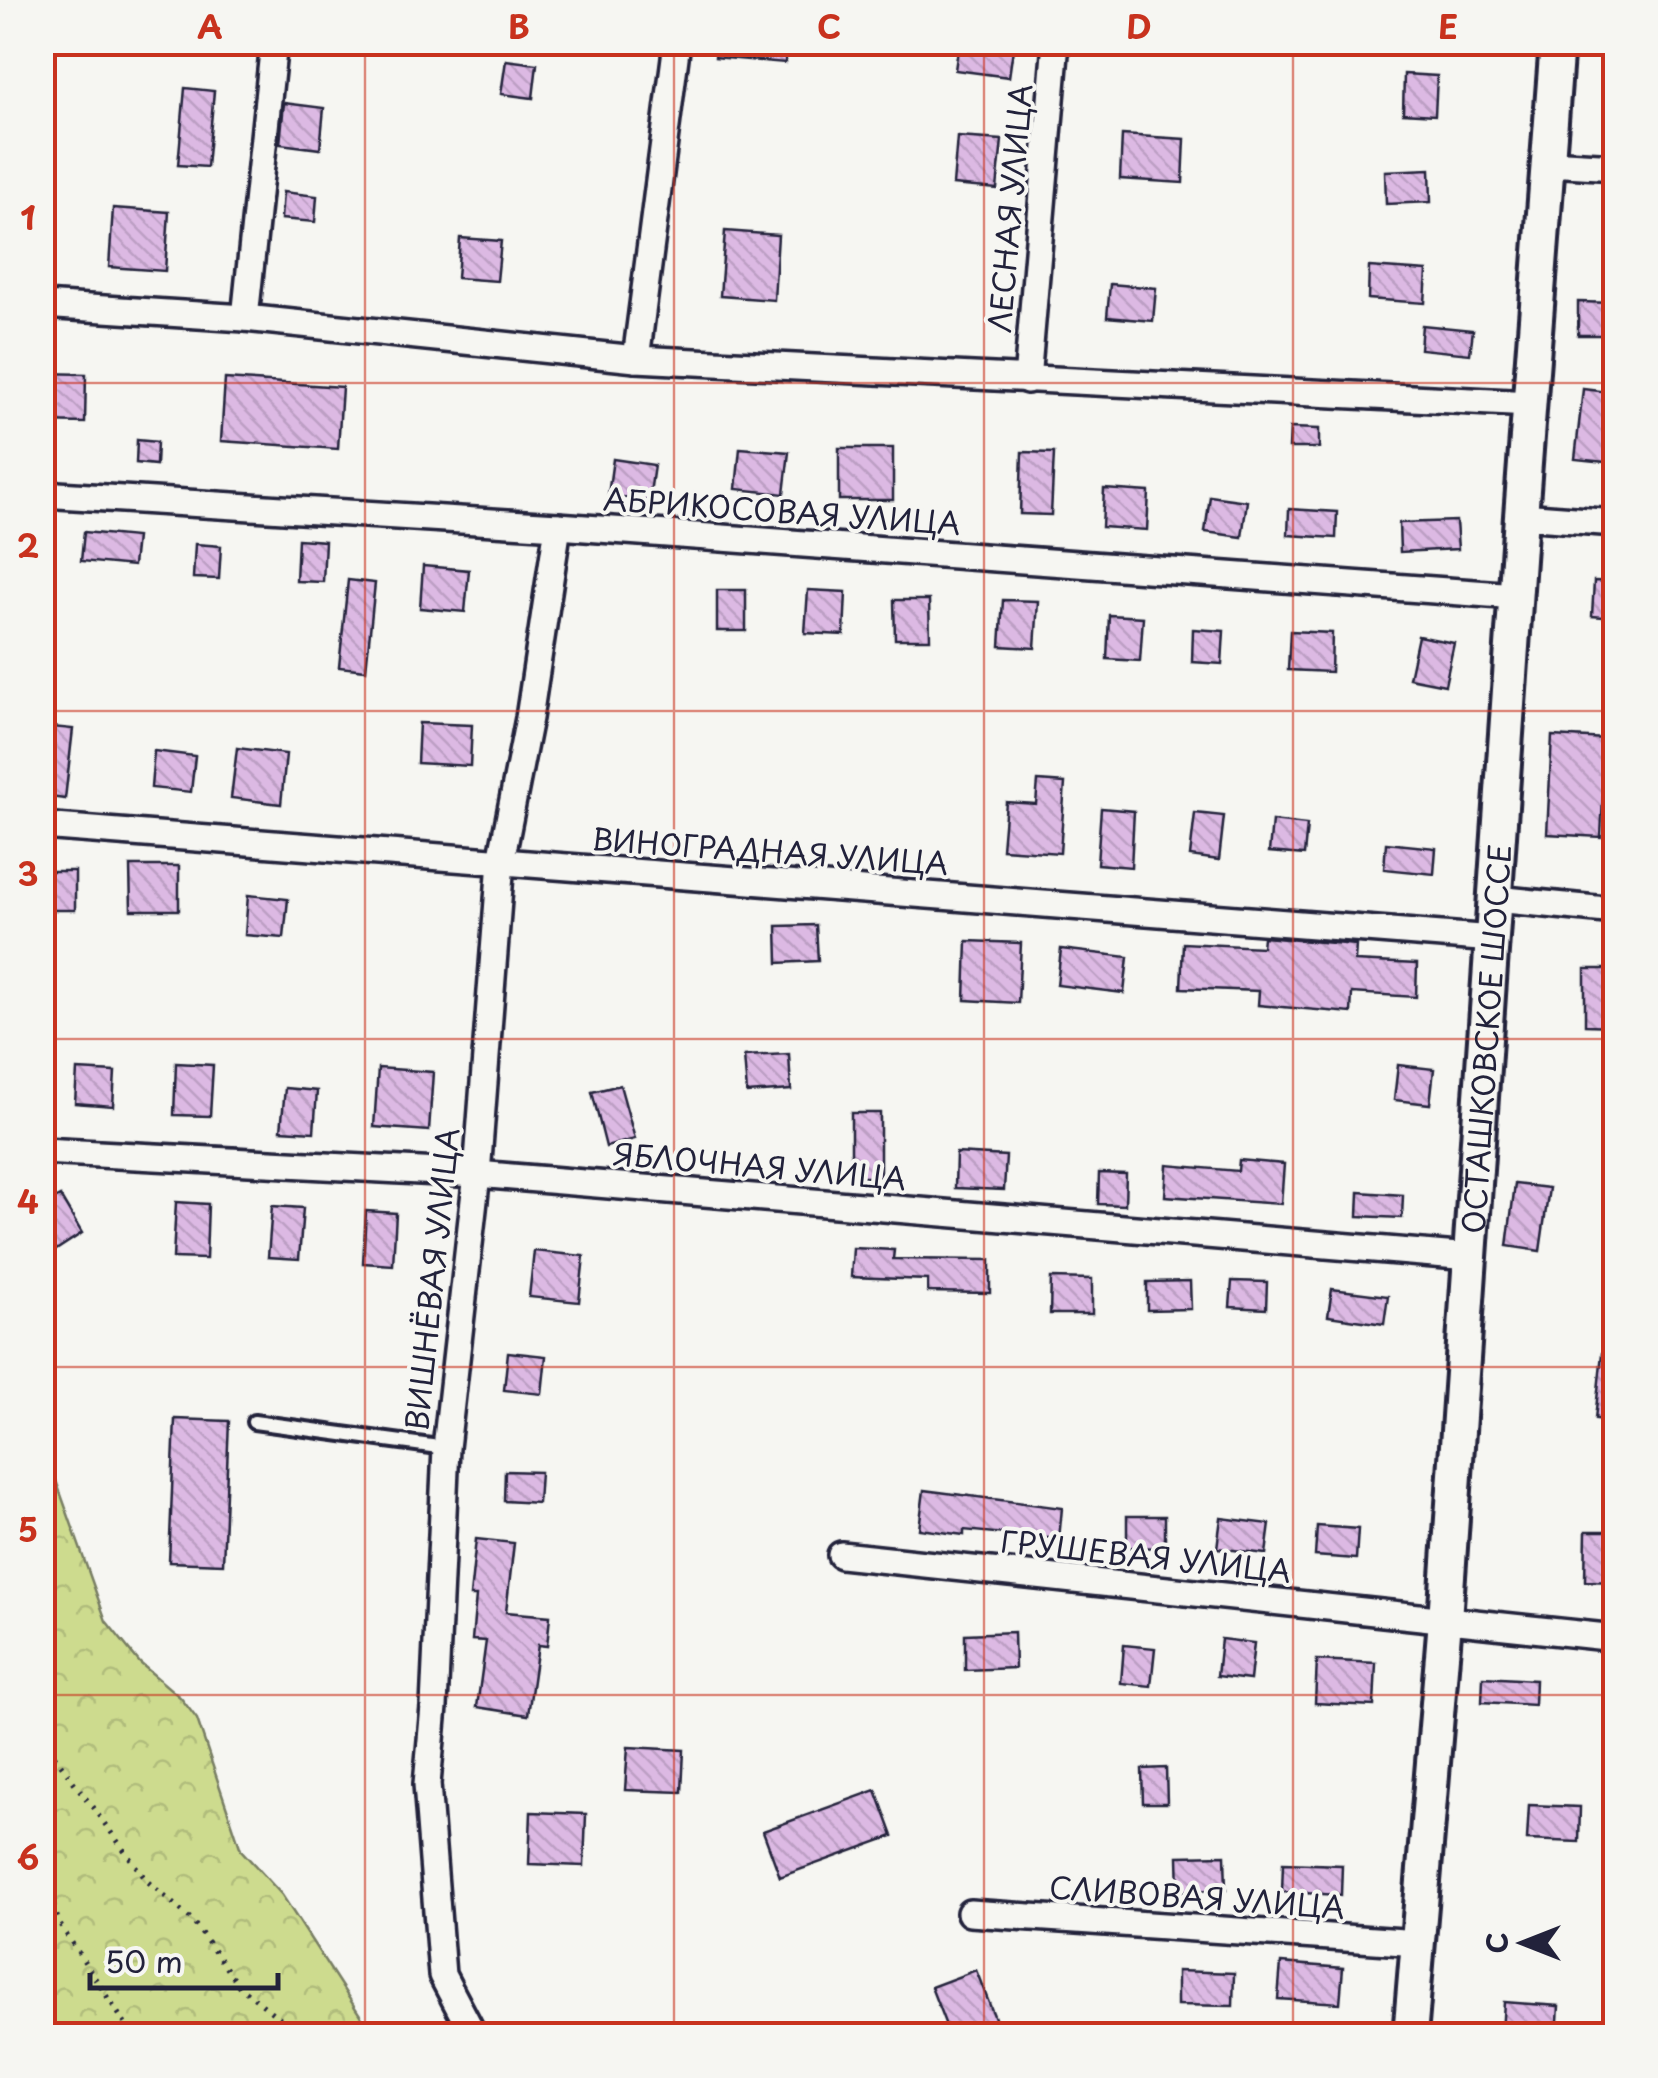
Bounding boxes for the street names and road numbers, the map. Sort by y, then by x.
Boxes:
street label: ЛЕСНАЯ УЛИЦА [976,82,1042,334]
street label: АБРИКОСОВАЯ УЛИЦА [602,475,962,545]
street label: ВИНОГРАДНАЯ УЛИЦА [590,815,950,885]
street label: ОСТАШКОВСКОЕ ШОССЕ [1449,843,1521,1235]
street label: ВИШНЁВАЯ УЛИЦА [393,1125,469,1433]
street label: ЯБЛОЧНАЯ УЛИЦА [612,1130,908,1200]
street label: ГРУШЕВАЯ УЛИЦА [999,1517,1293,1593]
street label: СЛИВОВАЯ УЛИЦА [1048,1863,1346,1929]

